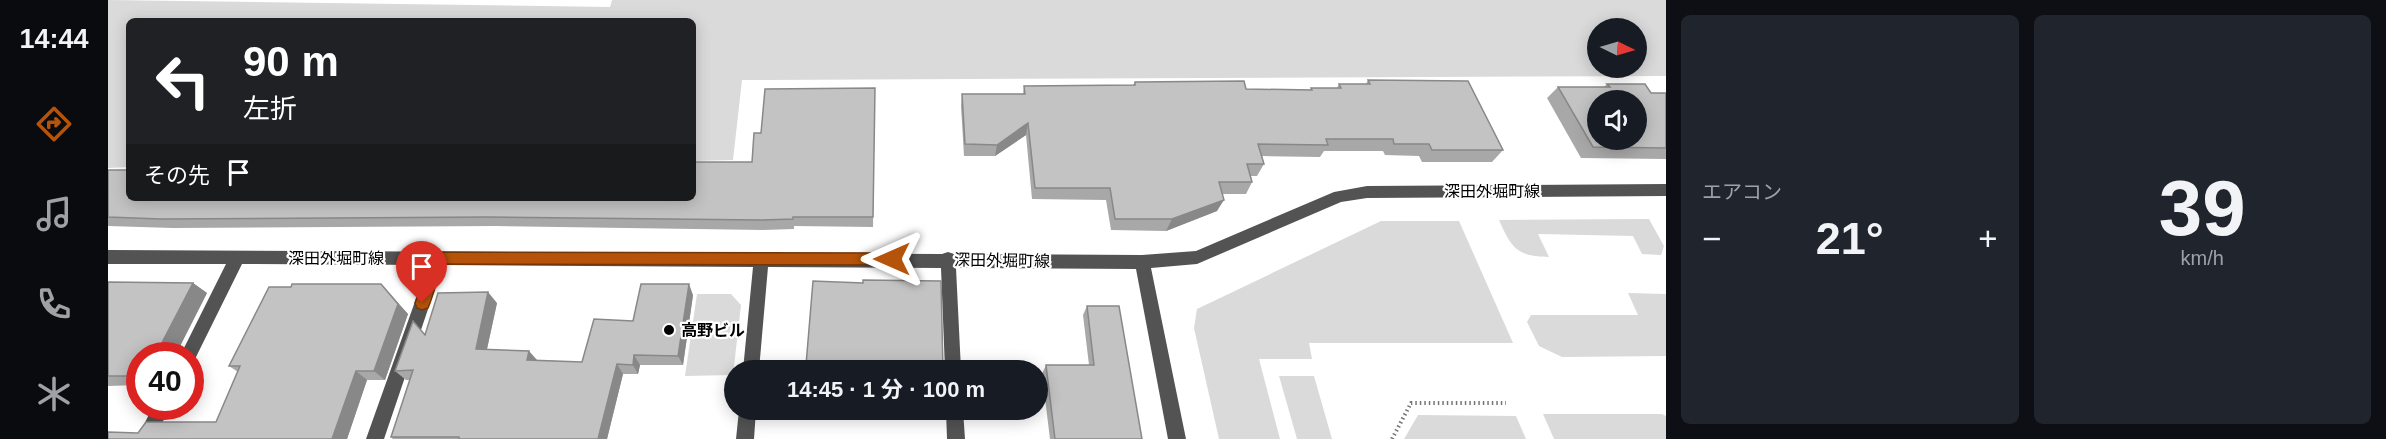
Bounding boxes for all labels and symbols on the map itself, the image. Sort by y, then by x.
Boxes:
north arrow [1587,18,1647,78]
street label: 深田外堀町線 [1444,183,1540,200]
position arrow [860,227,924,291]
pin [396,241,447,303]
street label: 深田外堀町線 [288,250,384,267]
street label: 深田外堀町線 [954,251,1050,270]
place label: 高野ビル [681,322,745,339]
marker: 高野ビル [662,323,676,337]
speed limit sign: 40 [126,342,204,420]

